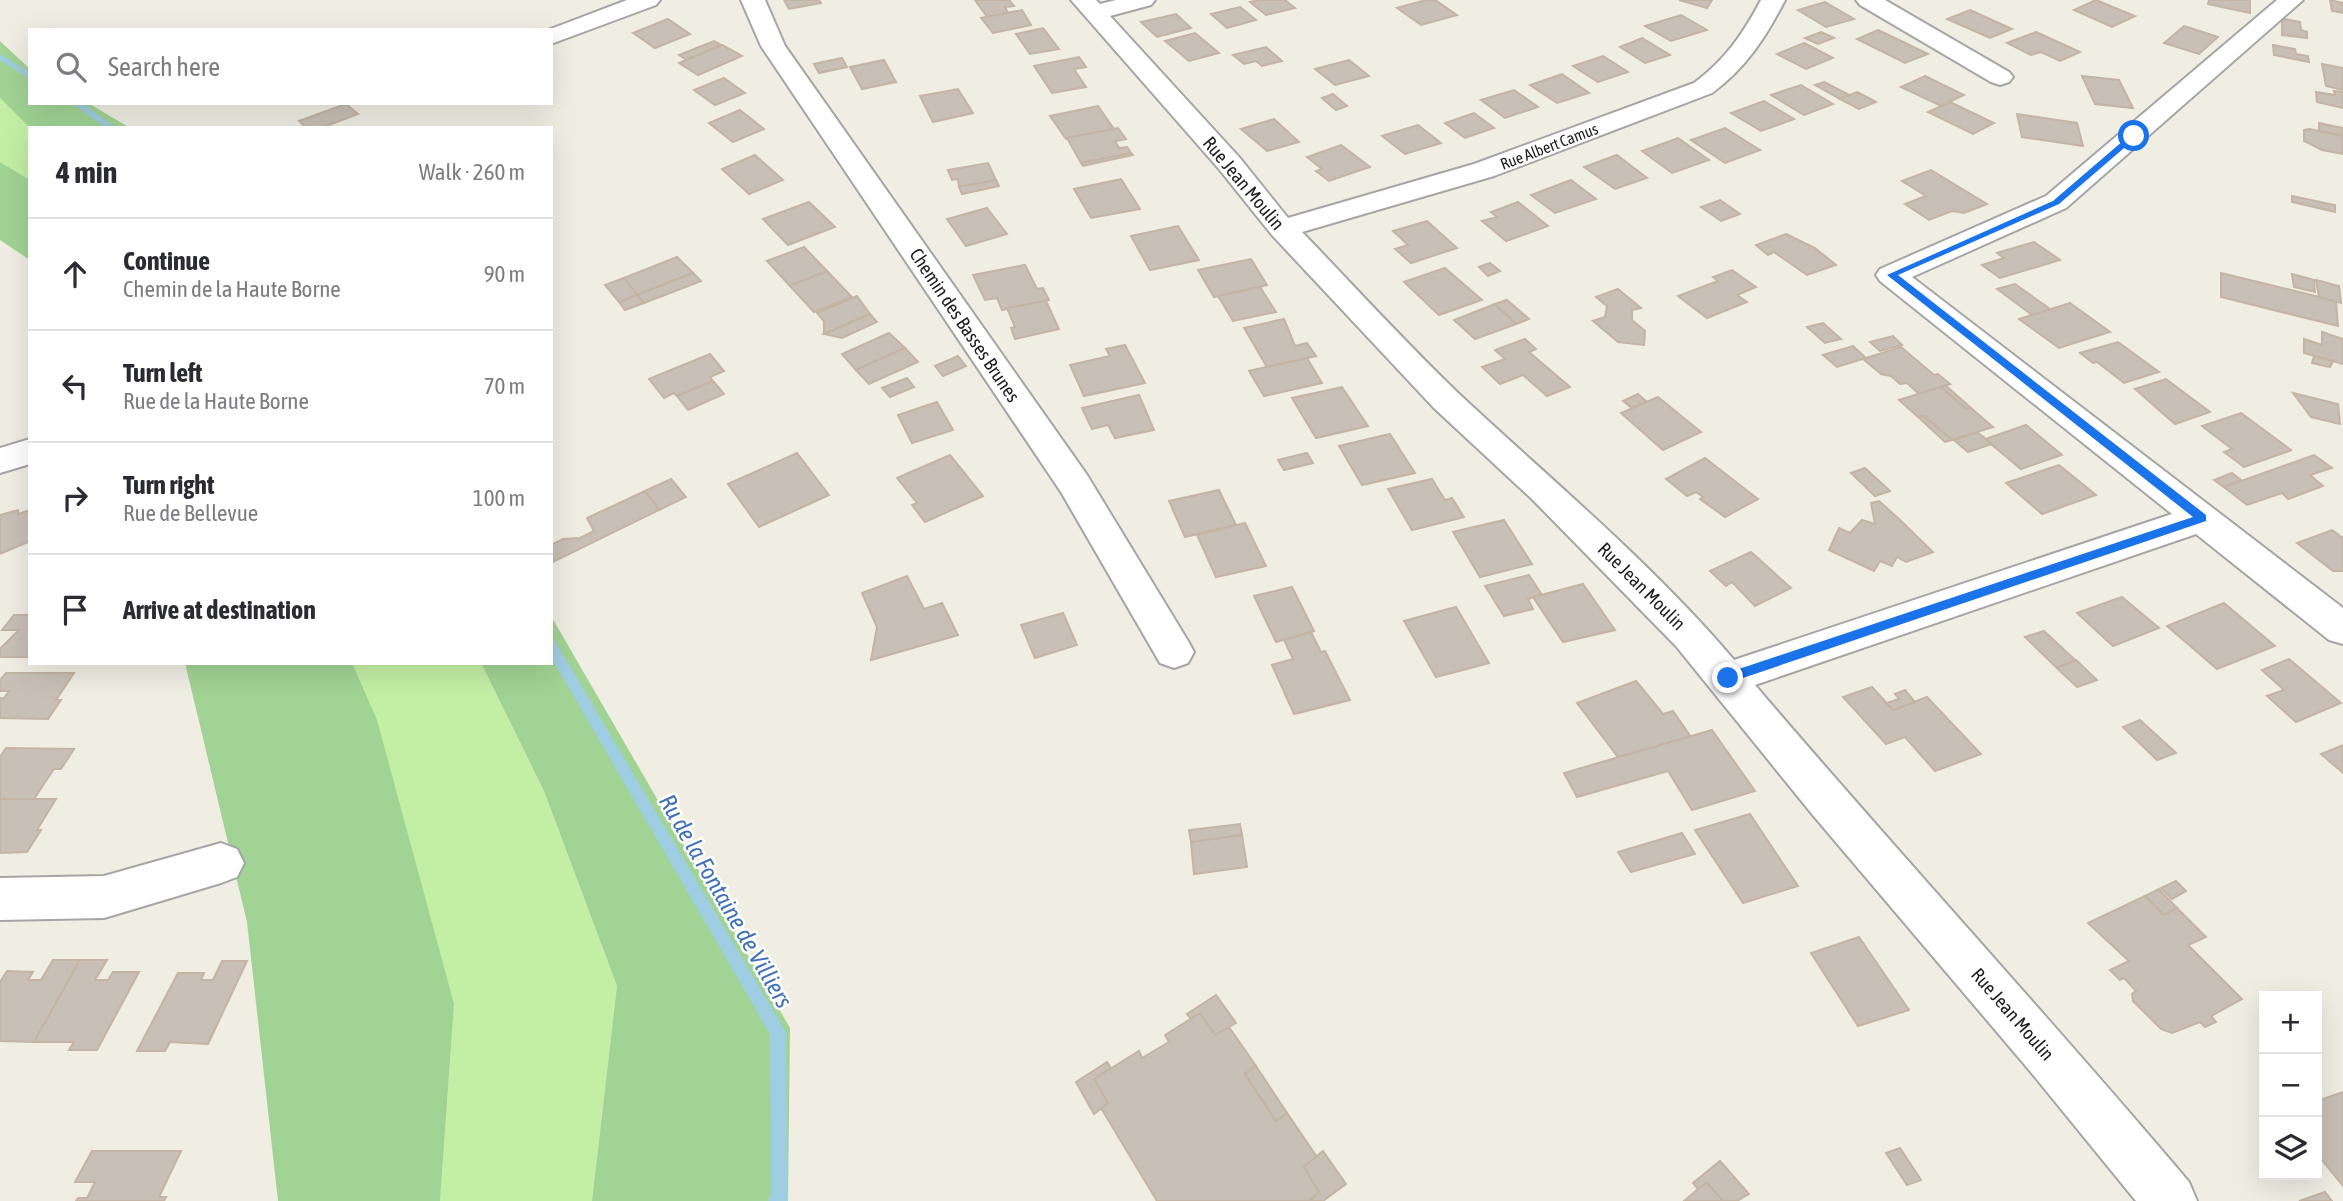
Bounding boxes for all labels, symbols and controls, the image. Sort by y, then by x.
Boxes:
search box [28,28,553,105]
icon: search [52,48,90,86]
text: Search here [108,52,220,82]
street label: Rue Albert Camus [1498,119,1601,173]
route start [2118,120,2149,151]
street label: Rue Jean Moulin [1199,132,1289,234]
text: 4 min [56,155,117,189]
text: Walk · 260 m [419,159,525,185]
street label: Chemin des Basses Brunes [905,244,1025,406]
text: Continue [123,246,210,276]
icon: ahead [56,255,94,293]
text: 90 m [484,261,525,287]
text: Chemin de la Haute Borne [123,276,341,302]
text: Turn left [123,358,203,388]
icon: left [56,367,94,405]
text: 70 m [484,373,525,399]
text: Rue de la Haute Borne [123,388,309,414]
text: Turn right [123,470,214,500]
icon: right [56,479,94,517]
text: 100 m [473,485,525,511]
text: Rue de Bellevue [123,500,258,526]
street label: Rue Jean Moulin [1594,538,1690,634]
icon: arrive [56,591,94,629]
text: Arrive at destination [123,595,316,625]
route end [1712,662,1743,693]
water label: Ru de la Fontaine de Villiers [654,790,798,1012]
street label: Rue Jean Moulin [1967,963,2059,1065]
map controls [2259,991,2322,1180]
button: + [2259,991,2322,1054]
button: − [2259,1054,2322,1117]
button: layers [2259,1117,2322,1180]

